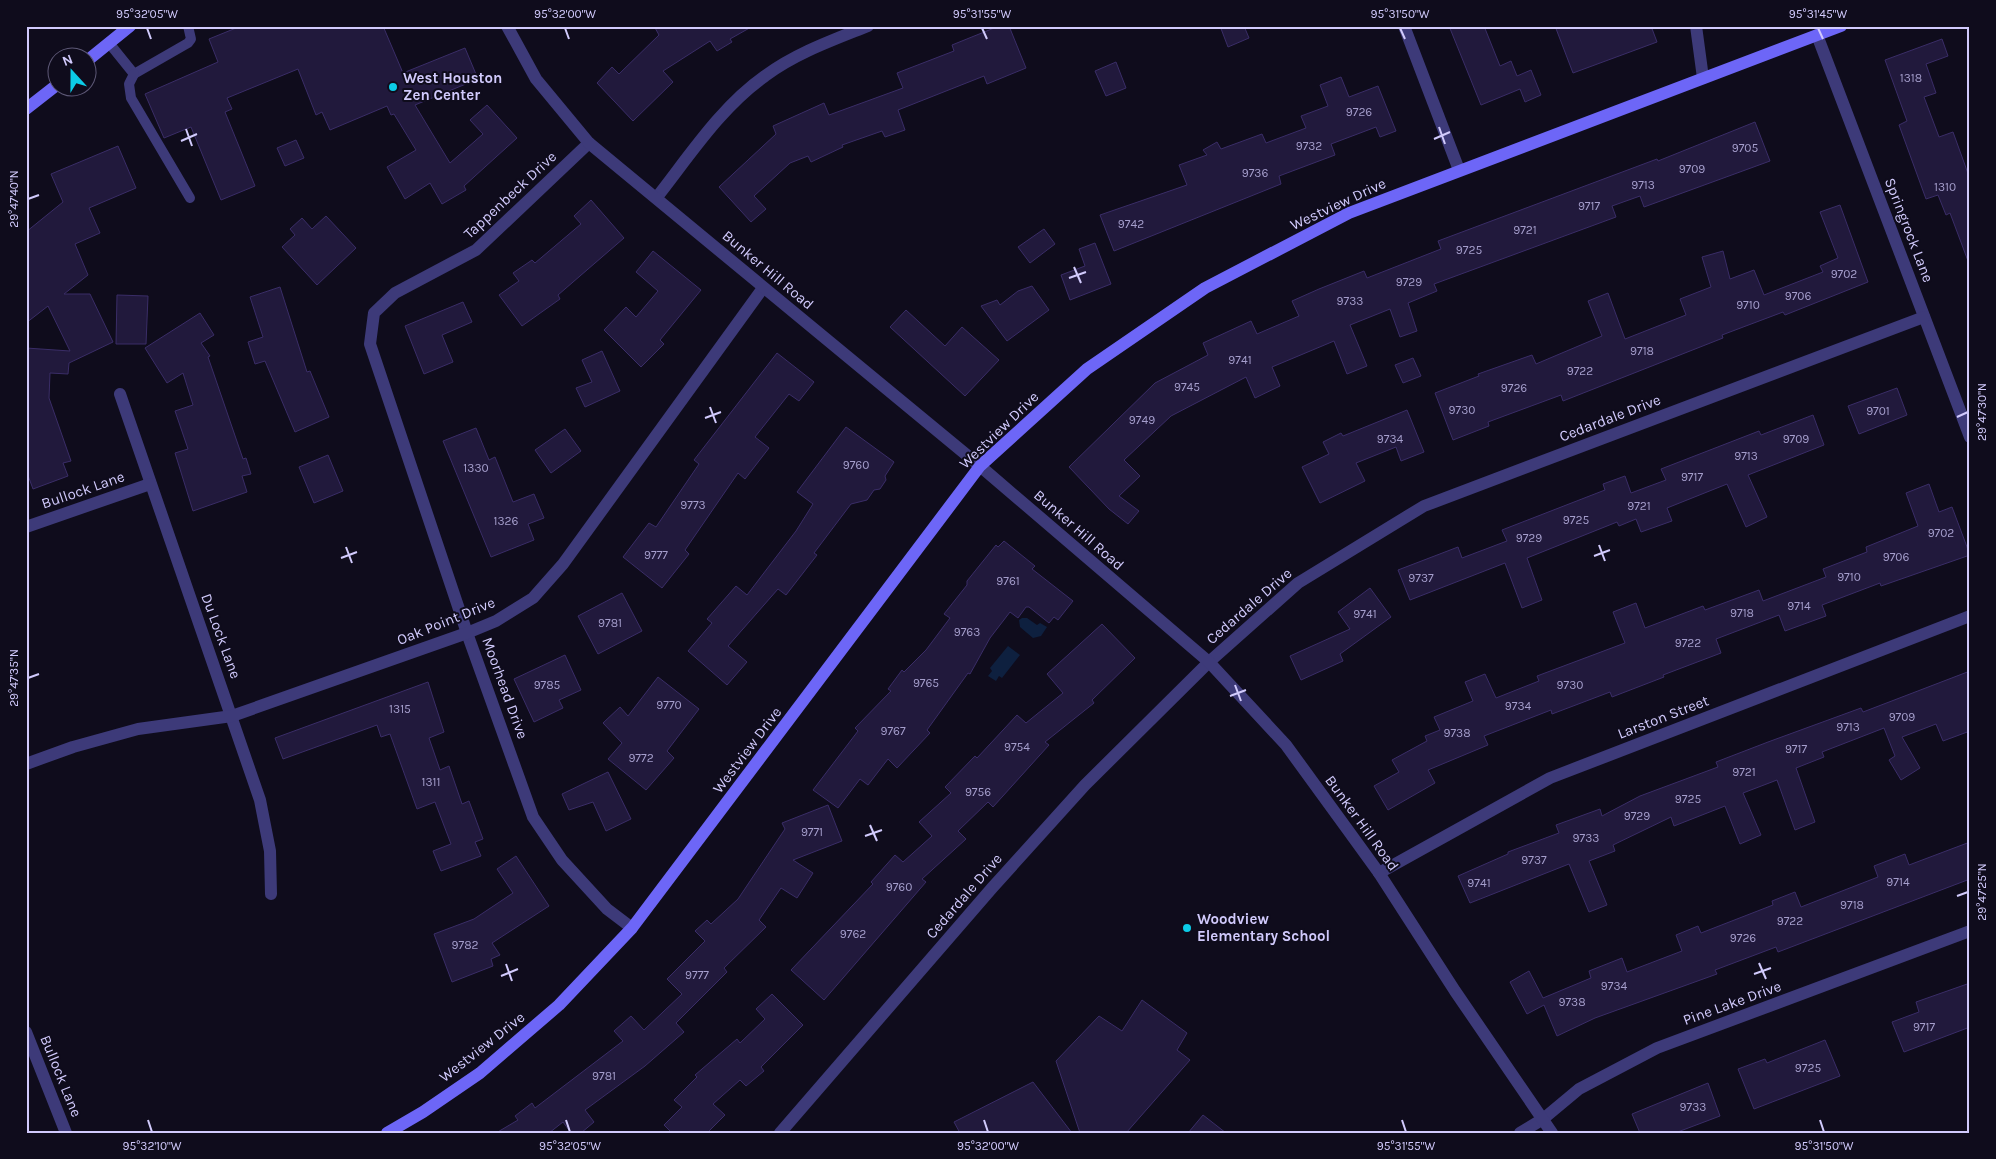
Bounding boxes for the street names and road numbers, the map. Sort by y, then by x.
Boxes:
street label: Tappenbeck Drive [460,147,560,243]
street label: Westview Drive [1287,174,1389,234]
street label: Springrock Lane [1881,175,1937,285]
street label: Bunker Hill Road [719,227,817,313]
street label: Westview Drive [956,388,1042,472]
street label: Cedardale Drive [1557,390,1663,446]
street label: Bullock Lane [39,467,127,513]
street label: Bunker Hill Road [1030,486,1128,574]
street label: Cedardale Drive [1203,564,1295,648]
street label: Du Lock Lane [197,591,245,681]
street label: Oak Point Drive [394,593,498,649]
street label: Moorhead Drive [478,635,532,741]
street label: Larston Street [1615,691,1711,743]
street label: Westview Drive [709,703,785,797]
street label: Bunker Hill Road [1321,772,1403,874]
street label: Cedardale Drive [922,850,1006,942]
street label: Pine Lake Drive [1680,977,1784,1029]
street label: Westview Drive [436,1008,528,1086]
street label: Bullock Lane [36,1032,86,1120]

